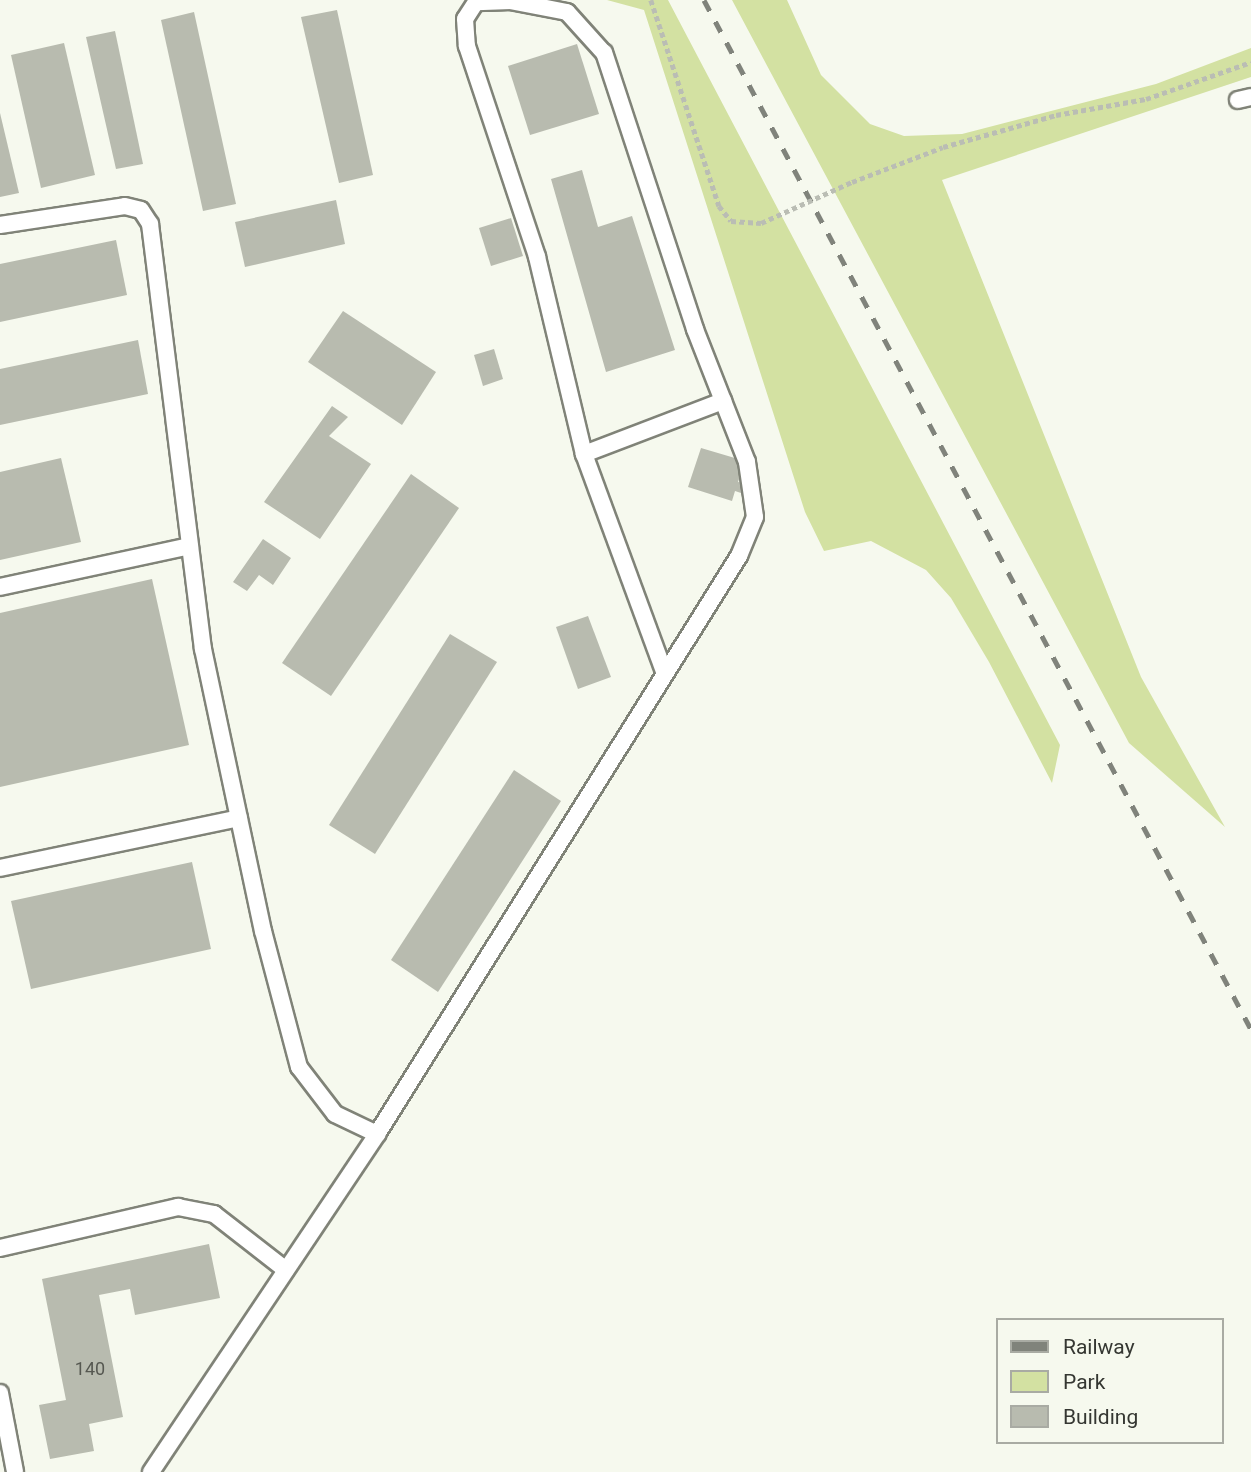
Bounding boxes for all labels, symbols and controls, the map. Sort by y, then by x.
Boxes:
legend [996,1318,1223,1444]
text: Railway [1063,1335,1135,1359]
house number: 140 [75,1358,105,1380]
text: Park [1063,1370,1105,1394]
text: Building [1063,1405,1138,1429]

